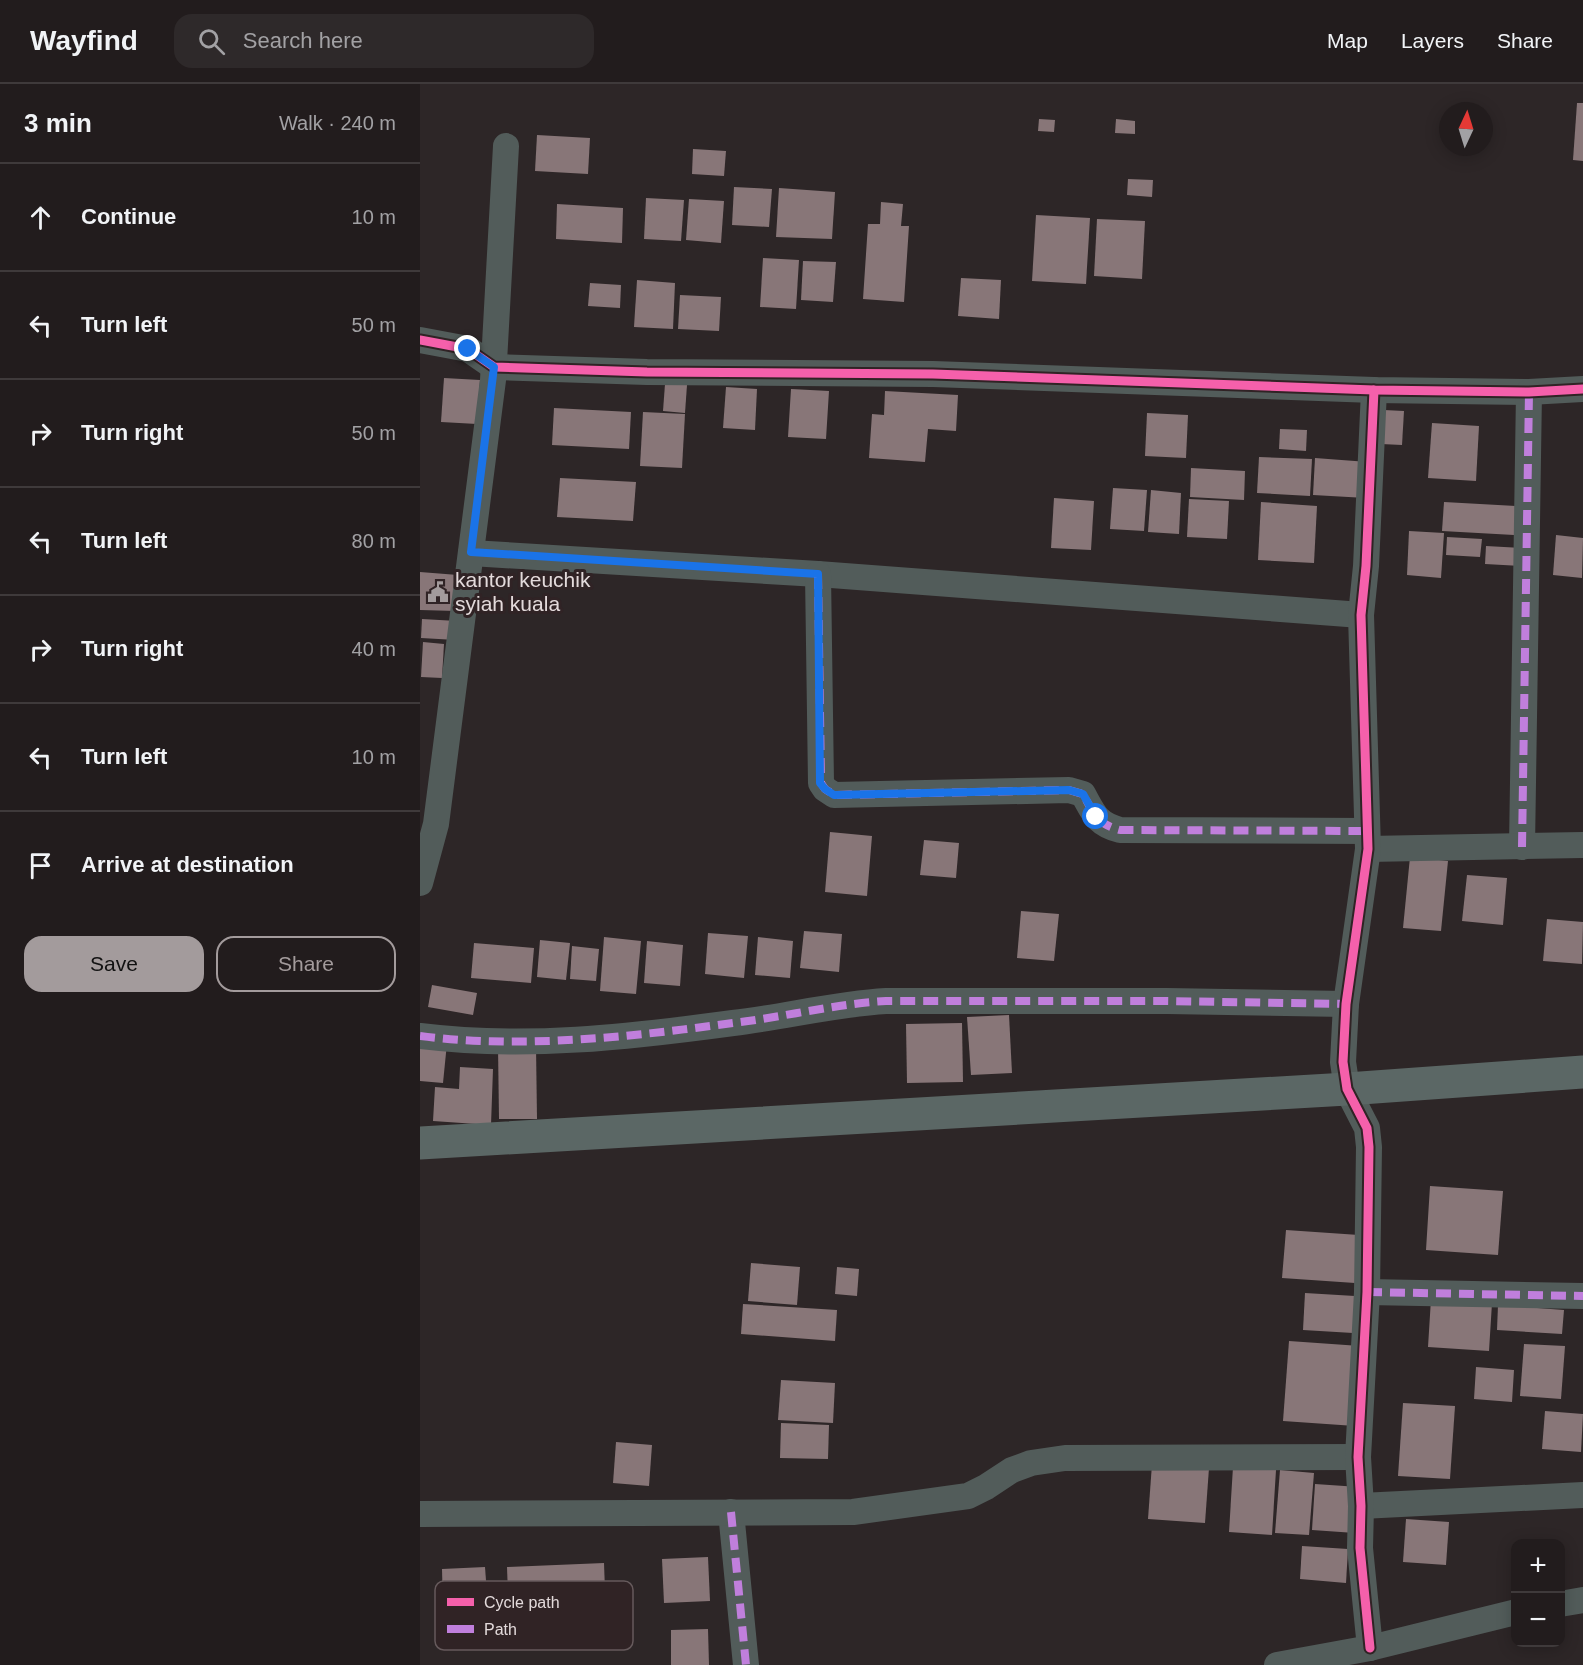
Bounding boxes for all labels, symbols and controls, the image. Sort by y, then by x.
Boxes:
search box [174,14,594,68]
text: Wayfind [30,25,138,56]
icon: search [195,25,228,58]
text: Search here [243,28,363,53]
text: Map [1327,29,1368,52]
text: Layers [1401,29,1464,52]
text: Share [1497,29,1553,52]
north arrow [1439,102,1493,156]
text: 3 min [24,108,92,138]
text: Walk · 240 m [279,112,396,134]
icon: ahead [24,201,57,234]
text: Continue [81,204,176,229]
text: 10 m [352,206,396,228]
icon: left [24,309,57,342]
text: Turn left [81,312,167,337]
text: 50 m [352,314,396,336]
route end [454,335,480,361]
icon: right [24,417,57,450]
text: Turn right [81,420,183,445]
text: 50 m [352,422,396,444]
icon: left [24,525,57,558]
text: Turn left [81,528,167,553]
text: 80 m [352,530,396,552]
place label: kantor keuchik syiah kuala [455,568,591,615]
public building icon: kantor keuchik syiah kuala [426,580,450,604]
icon: right [24,633,57,666]
text: Turn right [81,636,183,661]
text: 40 m [352,638,396,660]
icon: left [24,741,57,774]
text: Turn left [81,744,167,769]
text: 10 m [352,746,396,768]
route start [1082,803,1108,829]
icon: arrive [24,849,57,882]
text: Arrive at destination [81,852,294,877]
button: Save [24,936,204,992]
button: Share [216,936,396,992]
map controls [1511,1539,1565,1647]
button: + [1511,1539,1565,1593]
legend [435,1581,633,1650]
button: − [1511,1593,1565,1647]
text: Cycle path [484,1594,560,1611]
text: Path [484,1621,517,1638]

